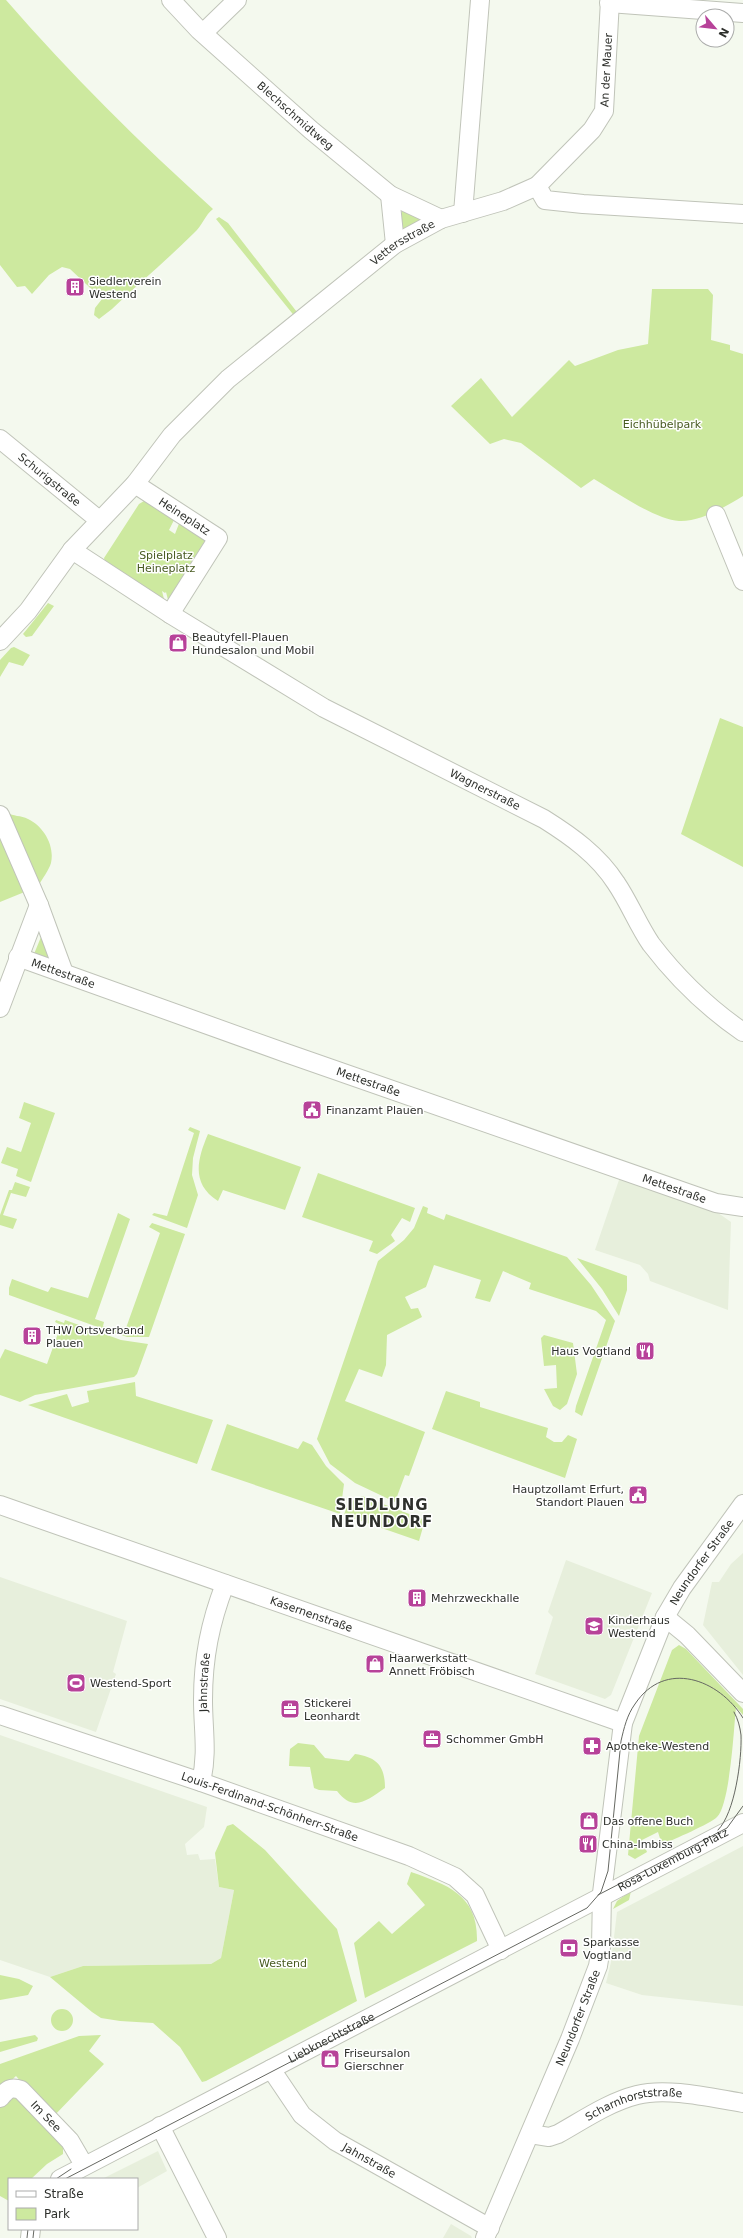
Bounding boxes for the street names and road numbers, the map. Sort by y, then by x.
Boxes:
street label: An der Mauer [598,32,615,108]
street label: Blechschmidtweg [255,79,336,152]
street label: Vettersstraße [368,217,437,268]
street label: Schurigstraße [16,450,83,509]
street label: Heineplatz [156,495,213,538]
street label: Wagnerstraße [448,766,523,813]
street label: Mettestraße [30,956,97,991]
street label: Mettestraße [335,1065,402,1099]
street label: Mettestraße [641,1171,708,1206]
street label: Neundorfer Straße [667,1517,736,1608]
street label: Kasernenstraße [269,1594,355,1634]
street label: Jahnstraße [196,1652,213,1713]
street label: Louis-Ferdinand-Schönherr-Straße [180,1769,360,1844]
street label: Rosa-Luxemburg-Platz [615,1825,730,1894]
street label: Neundorfer Straße [553,1968,603,2068]
street label: Liebknechtstraße [286,2010,377,2065]
street label: Scharnhorststraße [583,2086,683,2123]
street label: Im See [28,2098,64,2135]
street label: Jahnstraße [340,2140,399,2181]

